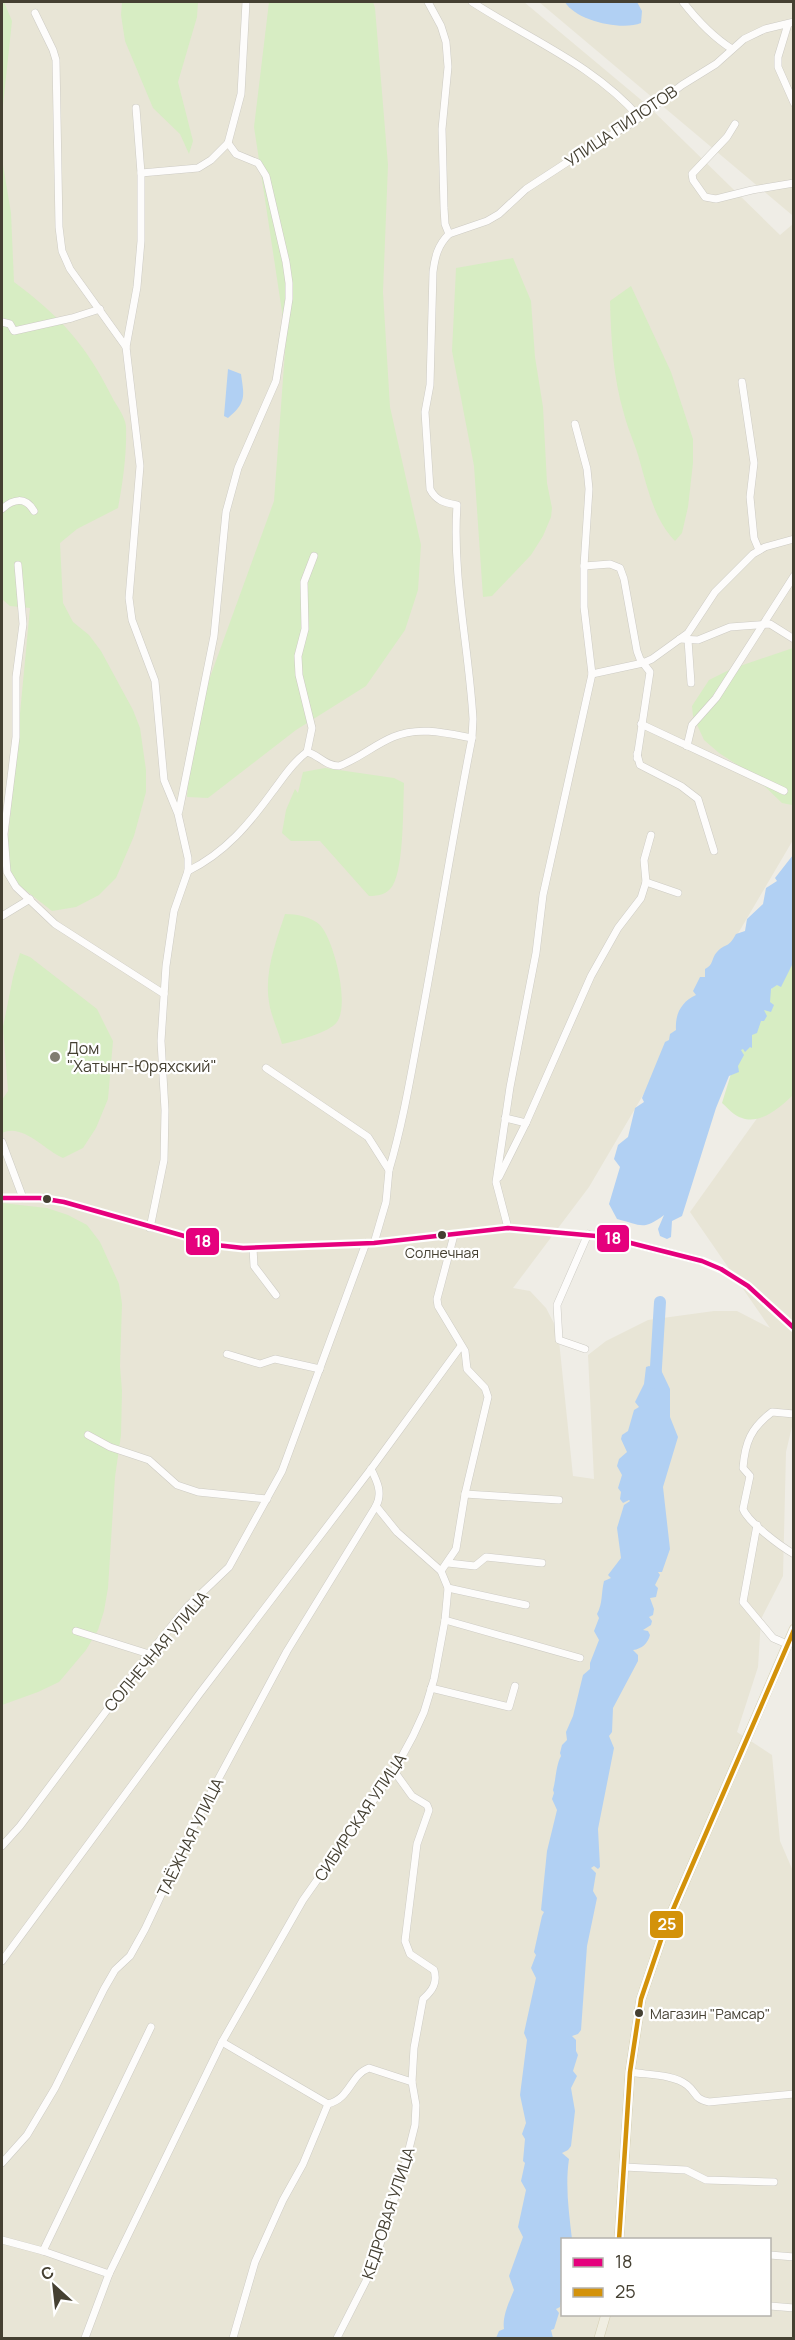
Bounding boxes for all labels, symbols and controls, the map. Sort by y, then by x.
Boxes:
street label: УЛИЦА ПИЛОТОВ [560,80,682,172]
place label: Дом "Хатынг-Юряхский" [67,1037,217,1077]
marker: Дом "Хатынг-Юряхский" [48,1050,62,1064]
unlabelled marker [41,1193,53,1205]
line badge: 18 [596,1224,630,1253]
line badge: 18 [185,1227,220,1256]
text: 18 [605,1227,621,1249]
marker: Солнечная [436,1229,448,1241]
text: 18 [195,1230,211,1252]
place label: Солнечная [405,1243,479,1262]
street label: СОЛНЕЧНАЯ УЛИЦА [99,1586,213,1716]
street label: СИБИРСКАЯ УЛИЦА [309,1749,411,1885]
street label: ТАЁЖНАЯ УЛИЦА [152,1774,228,1900]
line badge: 25 [649,1910,684,1939]
text: 25 [658,1913,676,1935]
place label: Магазин "Рамсар" [650,2004,770,2023]
marker: Магазин "Рамсар" [633,2007,645,2019]
street label: КЕДРОВАЯ УЛИЦА [356,2144,420,2282]
legend [561,2238,771,2316]
text: 18 [615,2249,632,2273]
north arrow [24,2256,84,2316]
text: С [37,2260,58,2285]
text: 25 [615,2279,636,2303]

